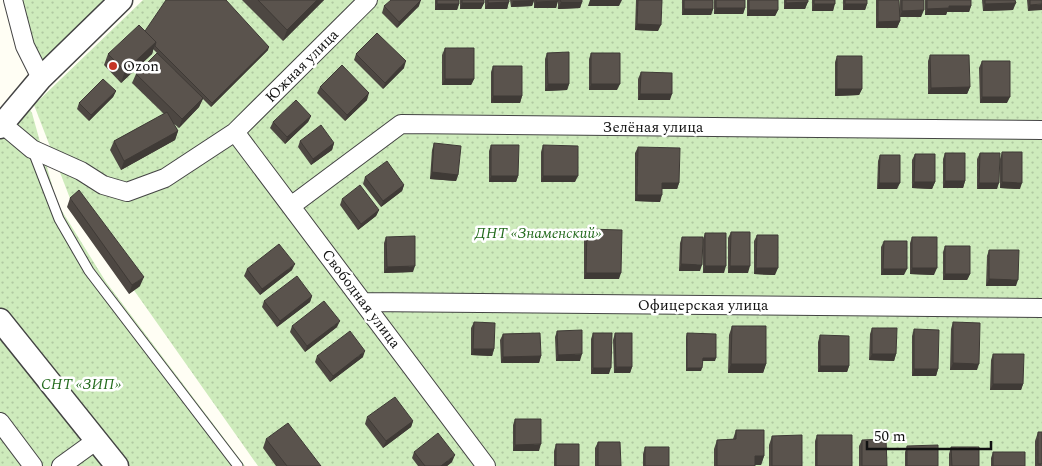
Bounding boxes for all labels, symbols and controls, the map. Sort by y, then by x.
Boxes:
street label: Южная улица [260,23,345,108]
place label: Ozon [123,55,159,78]
marker: Ozon [107,60,119,72]
street label: Зелёная улица [603,116,704,139]
park label: ДНТ «Знаменский» [474,222,602,245]
street label: Свободная улица [316,244,406,354]
street label: Офицерская улица [638,294,769,317]
park label: СНТ «ЗИП» [41,373,122,396]
scale bar [867,418,991,450]
text: 50 m [874,425,906,448]

